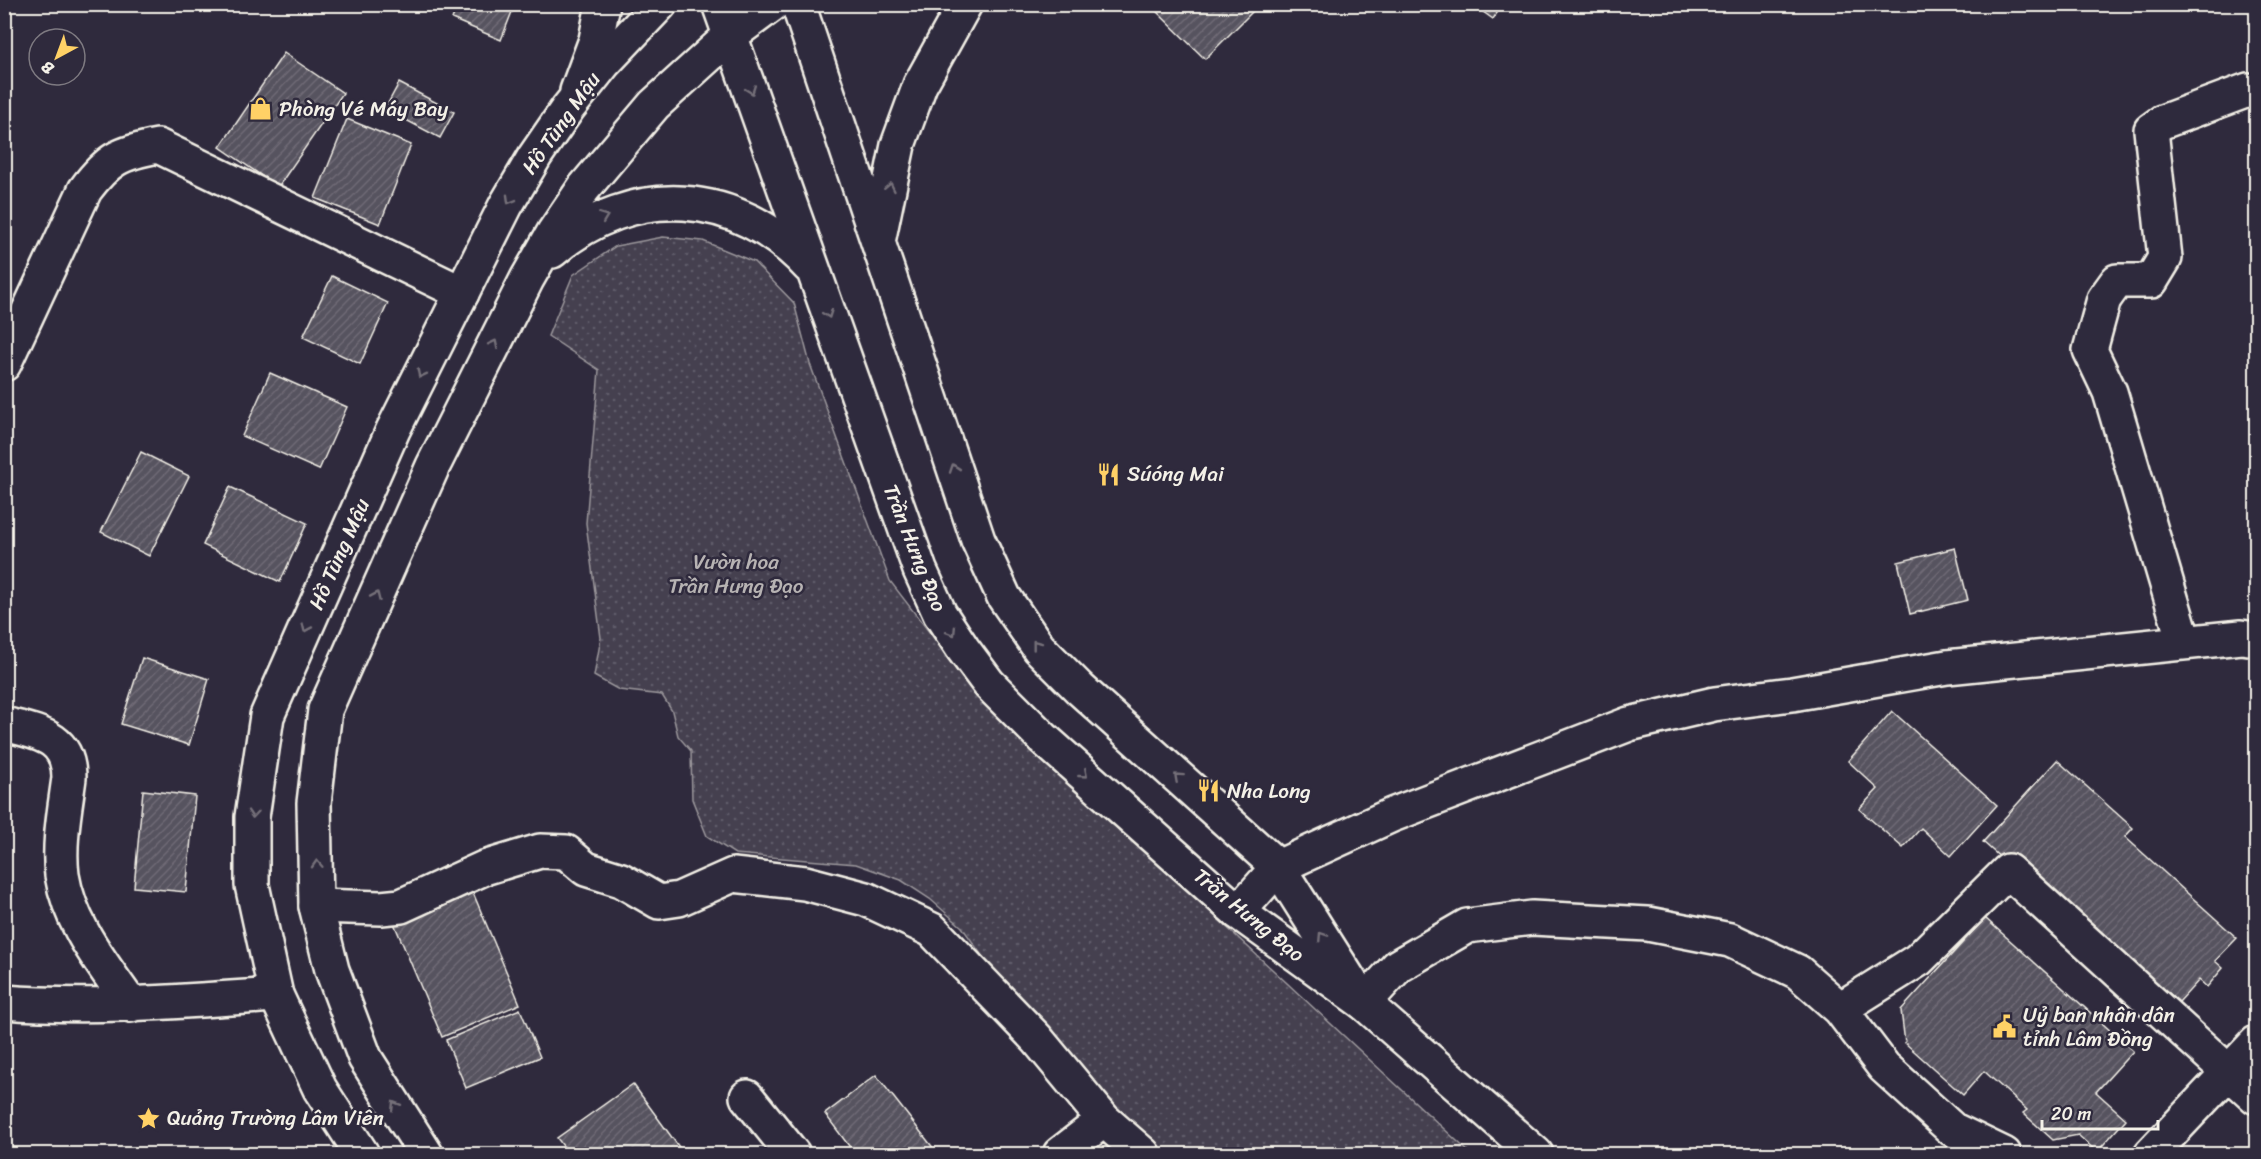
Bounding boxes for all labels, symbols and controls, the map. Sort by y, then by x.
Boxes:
north arrow [27,27,87,87]
text: B [33,53,61,82]
street label: Hồ Tùng Mậu [511,63,611,183]
one-way arrow [744,84,756,95]
place label: Phòng Vé Máy Bay [279,90,448,128]
shop icon: Phòng Vé Máy Bay [248,96,274,122]
one-way arrow [882,182,895,192]
one-way arrow [505,194,517,204]
one-way arrow [597,212,608,224]
one-way arrow [821,308,834,319]
one-way arrow [487,339,499,350]
one-way arrow [417,367,429,378]
place label: Súóng Mai [1127,455,1225,493]
restaurant icon: Súóng Mai [1096,461,1122,487]
one-way arrow [949,463,962,474]
street label: Trần Hưng Đạo [872,478,958,618]
street label: Hồ Tùng Mậu [297,491,381,616]
park label: Vườn hoa Trần Hưng Đạo [669,543,804,605]
one-way arrow [368,592,380,603]
one-way arrow [301,621,313,632]
one-way arrow [944,626,956,636]
one-way arrow [1033,639,1044,650]
one-way arrow [1077,766,1088,777]
place label: Nha Long [1227,772,1311,810]
one-way arrow [1174,773,1185,784]
restaurant icon: Nha Long [1196,778,1222,804]
one-way arrow [247,809,260,818]
street label: Trần Hưng Đạo [1185,858,1314,972]
one-way arrow [310,859,323,868]
one-way arrow [1317,932,1329,942]
place label: Uỷ ban nhân dân tỉnh Lâm Đồng [2023,996,2175,1058]
public building icon: Uỷ ban nhân dân tỉnh Lâm Đồng [1992,1014,2018,1040]
scale bar [2042,1093,2158,1131]
text: 20 m [2051,1098,2091,1130]
place label: Quảng Trường Lâm Viên [167,1099,384,1137]
one-way arrow [391,1101,402,1112]
place icon: Quảng Trường Lâm Viên [136,1105,162,1131]

